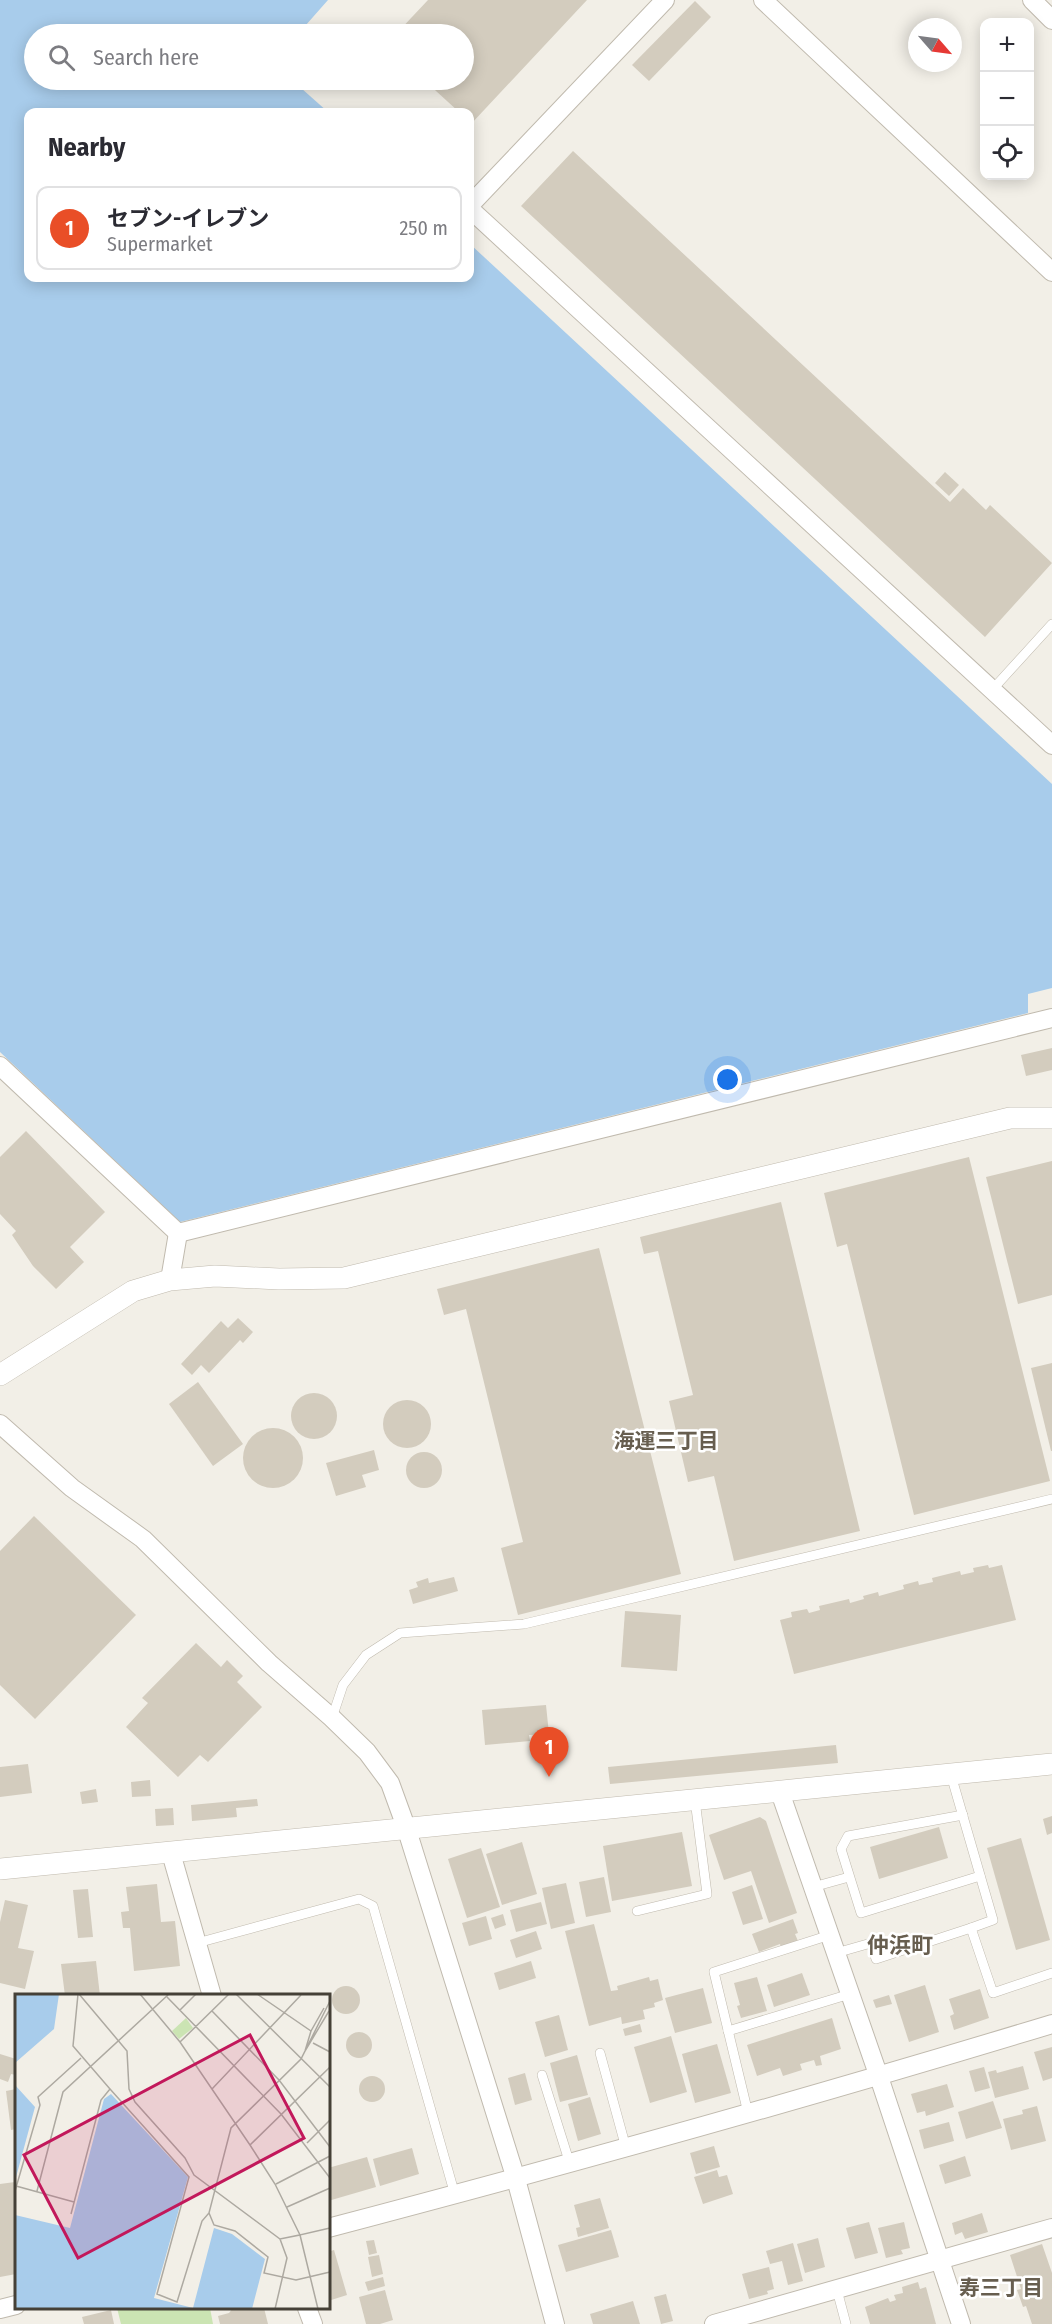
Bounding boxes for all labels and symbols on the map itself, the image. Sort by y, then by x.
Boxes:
north arrow [908,18,962,72]
your location [713,1065,742,1094]
district label: 海運三丁目 [614,1428,719,1454]
pin: 1 [530,1728,568,1777]
district label: 仲浜町 [867,1932,933,1959]
inset map [15,1994,330,2309]
district label: 寿三丁目 [959,2275,1043,2301]

